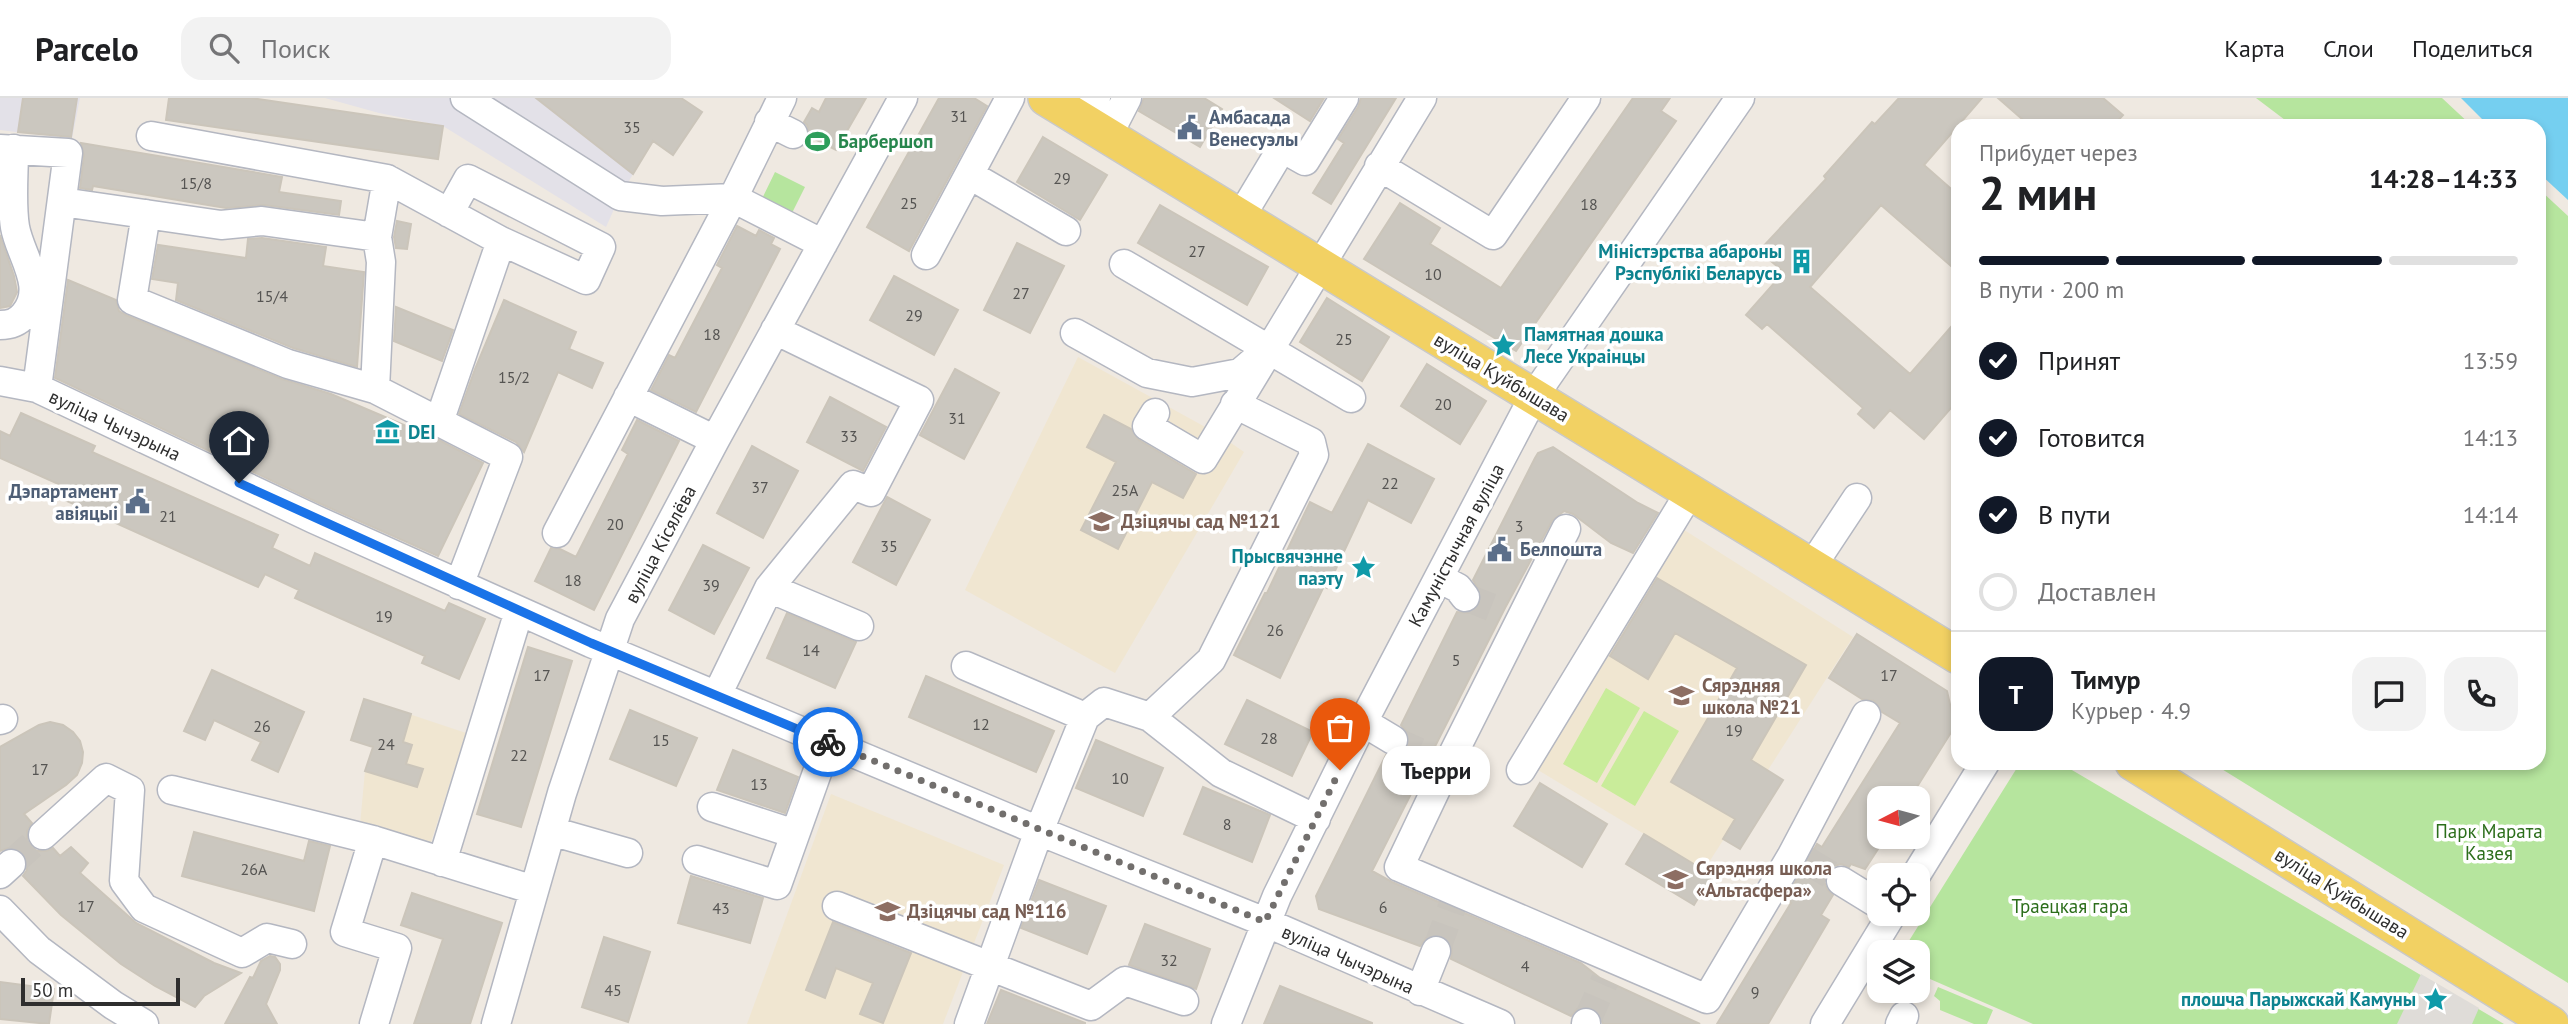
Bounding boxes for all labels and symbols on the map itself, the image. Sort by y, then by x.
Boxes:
place label: Амбасада Венесуэлы [1209,105,1298,151]
house number: 31 [950,106,968,126]
public building icon: Амбасада Венесуэлы [1175,114,1203,142]
house number: 35 [623,117,641,137]
sports icon: Барбершоп [804,127,832,155]
place label: Барбершоп [838,129,933,153]
house number: 29 [1053,168,1071,188]
house number: 15/8 [180,173,212,193]
house number: 25 [900,193,918,213]
house number: 18 [1580,194,1598,214]
place label: Міністэрства абароны Рэспублікі Беларусь [1598,239,1782,285]
house number: 27 [1188,241,1206,261]
building icon: Міністэрства абароны Рэспублікі Беларусь [1788,248,1816,276]
house number: 10 [1424,264,1442,284]
house number: 27 [1012,283,1030,303]
house number: 15/4 [256,286,288,306]
house number: 29 [905,305,923,325]
place label: Памятная дошка Лесе Украінцы [1523,322,1664,368]
house number: 18 [703,324,721,344]
street label: вуліца Куйбышава [1430,327,1574,427]
house number: 25 [1335,329,1353,349]
place icon: Памятная дошка Лесе Украінцы [1490,331,1518,359]
house number: 15/2 [498,367,530,387]
street label: вуліца Чычэрына [45,384,185,466]
house number: 20 [1434,394,1452,414]
house number: 31 [948,408,966,428]
pin [209,411,269,483]
museum icon: DEI [374,418,402,446]
place label: DEI [408,420,436,444]
house number: 33 [840,426,858,446]
street label: Камуністычная вуліца [1403,459,1509,631]
house number: 22 [1381,473,1399,493]
house number: 37 [751,477,769,497]
place label: Дэпартамент авіяцыі [9,479,118,525]
house number: 25А [1112,480,1139,500]
street label: вуліца Кісялёва [619,481,701,607]
public building icon: Дэпартамент авіяцыі [124,488,152,516]
house number: 21 [159,506,177,526]
school or university icon: Дзіцячы сад №121 [1087,507,1115,535]
place label: Дзіцячы сад №121 [1121,509,1280,533]
house number: 20 [606,514,624,534]
house number: 3 [1515,516,1523,536]
public building icon: Белпошта [1486,535,1514,563]
house number: 35 [880,536,898,556]
place label: Белпошта [1520,537,1602,561]
place label: Прысвячэнне паэту [1231,544,1344,590]
place icon: Прысвячэнне паэту [1349,553,1377,581]
house number: 18 [564,570,582,590]
house number: 39 [702,575,720,595]
house number: 19 [375,606,393,626]
house number: 26 [1266,620,1284,640]
house number: 14 [802,640,820,660]
house number: 5 [1452,650,1460,670]
house number: 17 [533,665,551,685]
house number: 17 [1880,665,1898,685]
place label: Сярэдняя школа №21 [1702,673,1801,719]
school or university icon: Сярэдняя школа №21 [1668,682,1696,710]
pin [1310,698,1370,770]
courier [793,707,863,777]
house number: 12 [972,714,990,734]
house number: 26 [253,716,271,736]
house number: 19 [1725,720,1743,740]
house number: 28 [1260,728,1278,748]
house number: 15 [652,730,670,750]
house number: 24 [377,734,395,754]
house number: 22 [510,745,528,765]
callout: Тьерри [1382,746,1490,794]
house number: 17 [31,759,49,779]
house number: 10 [1111,768,1129,788]
house number: 13 [750,774,768,794]
north arrow [1867,786,1930,849]
house number: 8 [1223,814,1231,834]
park label: Парк Марата Казея [2435,819,2543,865]
street label: вуліца Куйбышава [2271,842,2413,944]
place label: Сярэдняя школа «Альтасфера» [1696,856,1832,902]
house number: 26А [241,859,268,879]
school or university icon: Сярэдняя школа «Альтасфера» [1662,865,1690,893]
park label: Траецкая гара [2012,894,2128,918]
house number: 17 [77,896,95,916]
school or university icon: Дзіцячы сад №116 [873,897,901,925]
house number: 6 [1379,897,1387,917]
house number: 43 [712,898,730,918]
place label: Дзіцячы сад №116 [907,899,1066,923]
street label: вуліца Чычэрына [1278,919,1418,999]
house number: 32 [1160,950,1178,970]
house number: 4 [1521,956,1530,976]
scale bar [21,975,180,1007]
house number: 45 [604,980,622,1000]
house number: 9 [1751,982,1759,1002]
place icon: плошча Парыжскай Камуны [2422,985,2450,1013]
place label: плошча Парыжскай Камуны [2181,987,2416,1011]

